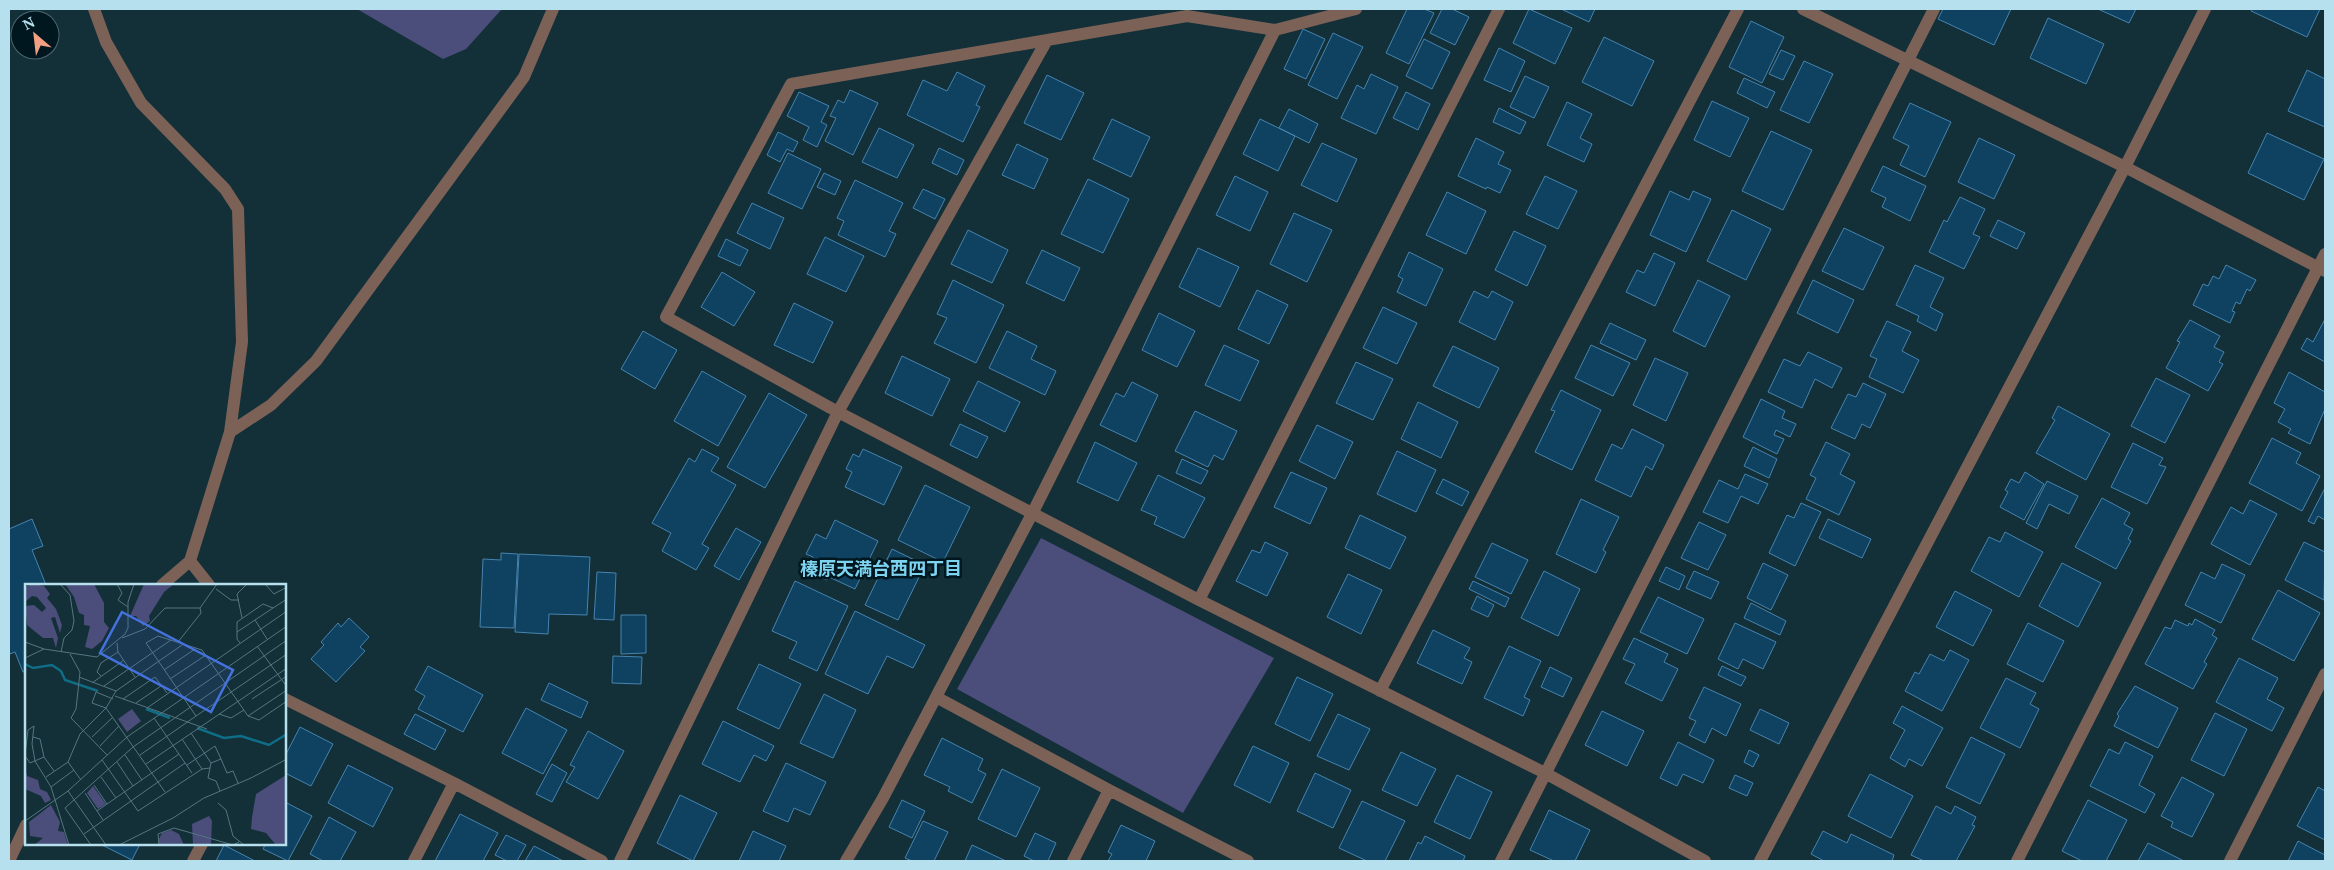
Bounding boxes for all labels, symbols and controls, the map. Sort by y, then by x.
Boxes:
north arrow [10,10,60,60]
text: N [19,12,38,34]
district label: 榛原天満台西四丁目 [800,556,962,580]
inset map [25,584,286,845]

